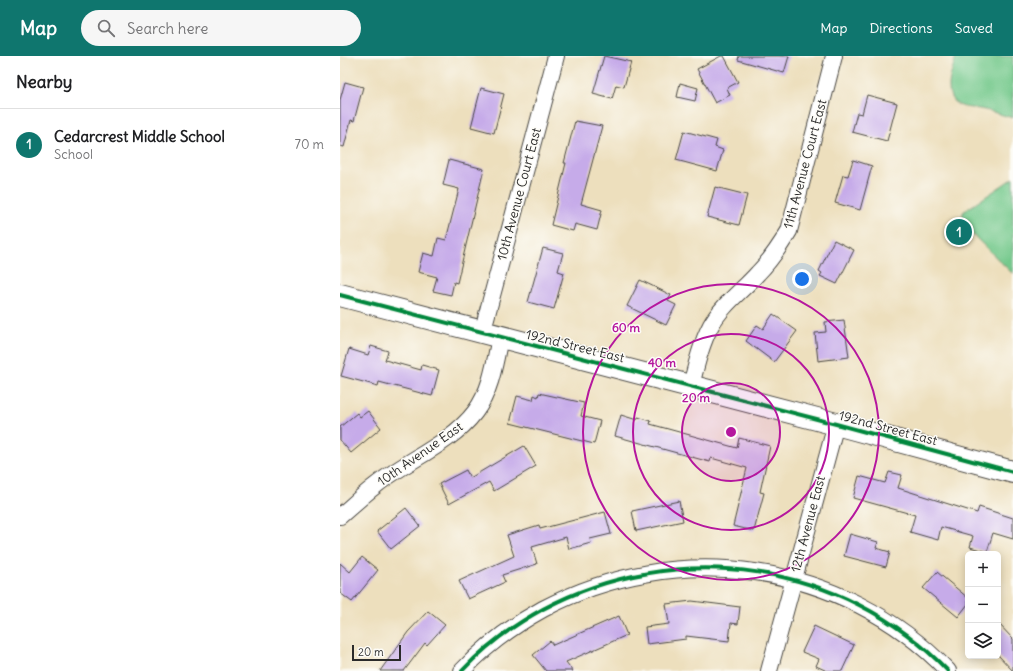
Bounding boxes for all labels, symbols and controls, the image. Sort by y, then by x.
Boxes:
search box [81,10,361,46]
text: Map [20,16,57,40]
icon: search [95,17,117,39]
text: Search here [127,19,208,38]
text: Map [820,19,847,37]
text: Directions [869,19,933,37]
text: Saved [955,19,993,37]
text: Nearby [16,71,72,93]
street label: 11th Avenue Court East [780,97,831,231]
street label: 10th Avenue Court East [493,125,545,262]
text: Cedarcrest Middle School [54,127,225,146]
text: 1 [26,136,32,153]
text: 70 m [295,136,324,153]
text: School [54,146,93,163]
pin: 1 [946,217,972,247]
your location [792,269,812,289]
text: 60 m [612,320,641,335]
street label: 192nd Street East [524,326,627,367]
text: 40 m [648,355,677,370]
text: 20 m [682,390,710,405]
street label: 192nd Street East [837,407,940,449]
street label: 10th Avenue East [374,418,467,490]
centre of rings [724,425,738,439]
street label: 12th Avenue East [787,473,829,574]
map controls [965,551,1001,659]
button: + [965,551,1001,587]
button: − [965,587,1001,623]
button: layers [965,623,1001,659]
scale bar [352,643,401,662]
text: 20 m [358,645,384,659]

